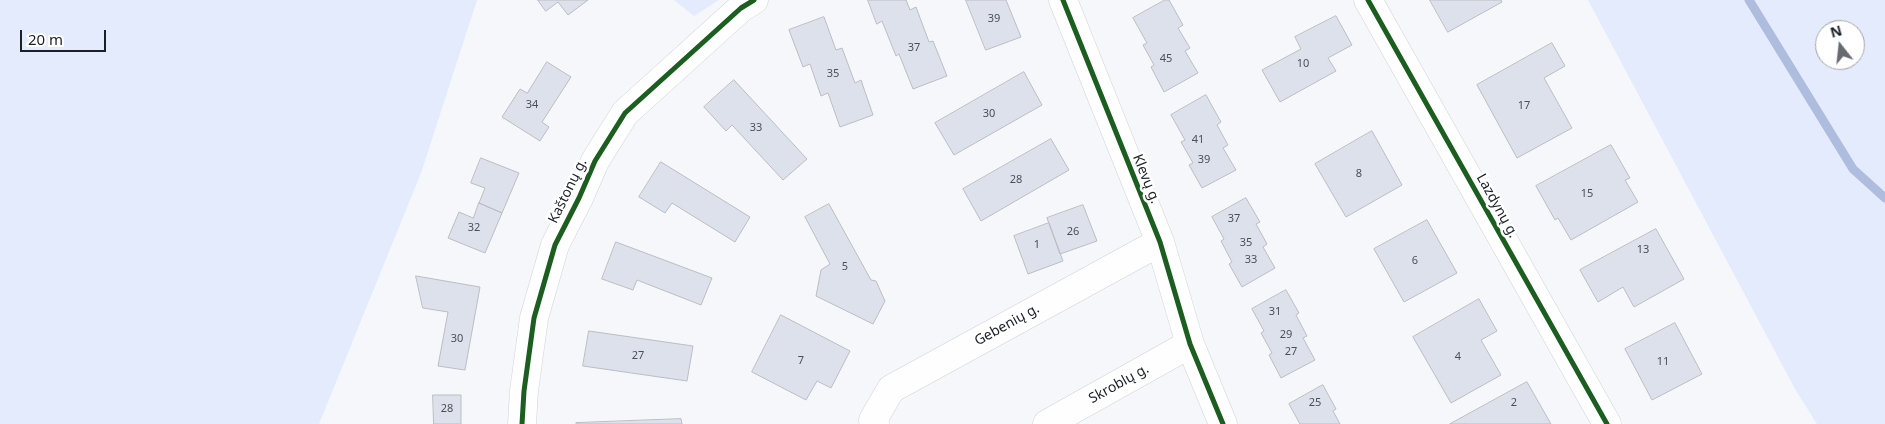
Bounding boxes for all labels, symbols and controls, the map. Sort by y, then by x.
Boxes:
house number: 39 [988,12,1000,26]
scale bar [22,20,109,52]
north arrow [1815,20,1865,70]
text: N [1828,20,1844,42]
text: 20 m [28,29,63,49]
house number: 37 [908,41,920,55]
house number: 45 [1160,52,1172,66]
house number: 10 [1297,57,1309,71]
house number: 35 [827,67,839,81]
house number: 34 [526,98,538,112]
house number: 17 [1518,99,1530,113]
house number: 30 [983,107,995,121]
house number: 33 [750,121,762,135]
house number: 41 [1192,133,1204,147]
street label: Klevų g. [1129,152,1163,206]
house number: 39 [1198,153,1210,167]
street label: Kaštonų g. [545,156,591,226]
house number: 8 [1356,167,1362,181]
street label: Lazdynų g. [1472,171,1522,241]
house number: 28 [1010,173,1022,187]
house number: 15 [1581,187,1593,201]
house number: 37 [1228,212,1240,226]
house number: 32 [468,221,480,235]
house number: 26 [1067,225,1079,239]
house number: 35 [1240,236,1252,250]
house number: 1 [1034,238,1040,252]
house number: 13 [1637,243,1649,257]
house number: 33 [1245,253,1257,267]
house number: 6 [1412,254,1418,268]
house number: 5 [842,260,848,274]
street label: Gebenių g. [972,300,1042,350]
house number: 31 [1269,305,1281,319]
house number: 29 [1280,328,1292,342]
house number: 30 [451,332,463,346]
house number: 27 [1285,345,1297,359]
house number: 27 [632,349,644,363]
house number: 4 [1455,350,1461,364]
house number: 7 [798,354,804,368]
house number: 11 [1657,355,1669,369]
street label: Skroblų g. [1086,361,1152,407]
house number: 25 [1309,396,1321,410]
house number: 2 [1511,396,1517,410]
house number: 28 [441,402,453,416]

